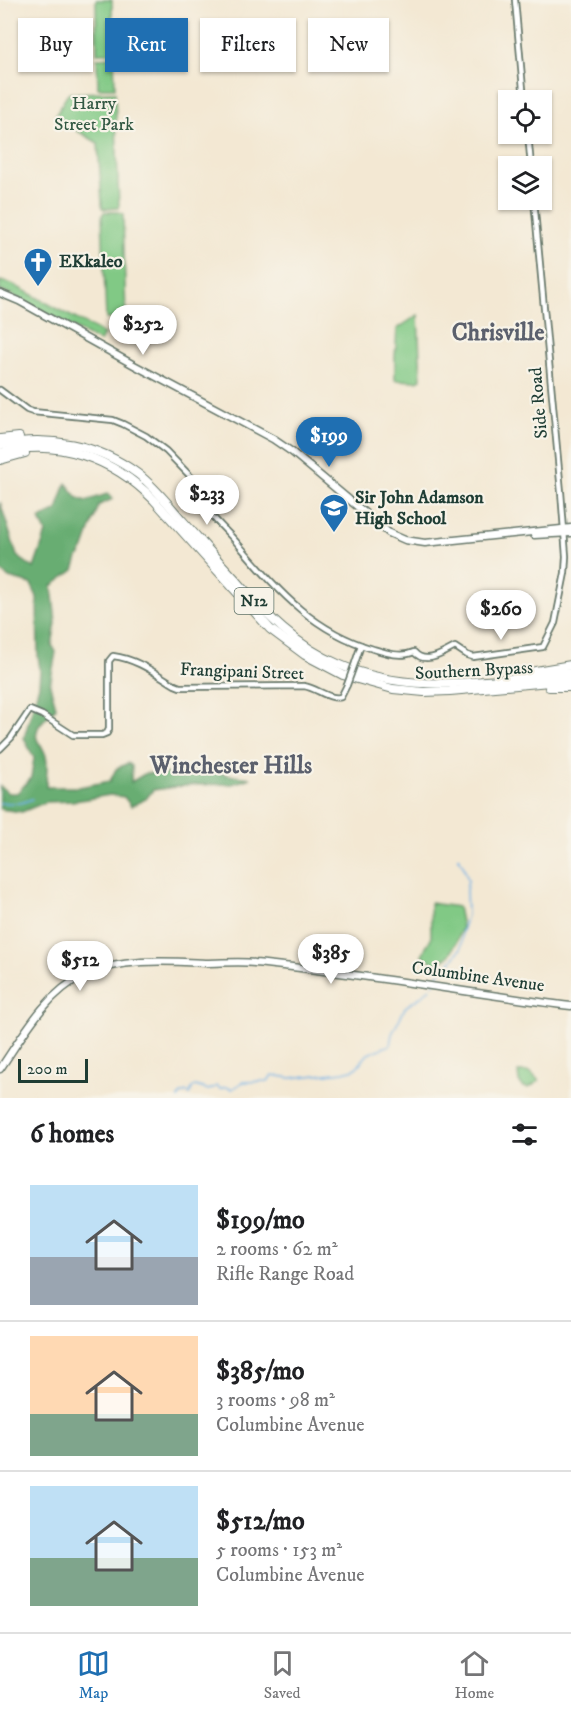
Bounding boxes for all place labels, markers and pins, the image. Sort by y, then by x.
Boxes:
church icon: EKkaleo [22,246,54,288]
place label: EKkaleo [59,251,123,273]
pin: $252 [107,305,179,356]
pin: $199 [293,417,365,468]
pin: $233 [171,475,243,526]
place label: Sir John Adamson High School [355,487,484,530]
school or university icon: Sir John Adamson High School [318,492,350,534]
pin: $260 [465,590,537,641]
pin: $385 [295,934,367,985]
pin: $512 [44,941,116,992]

